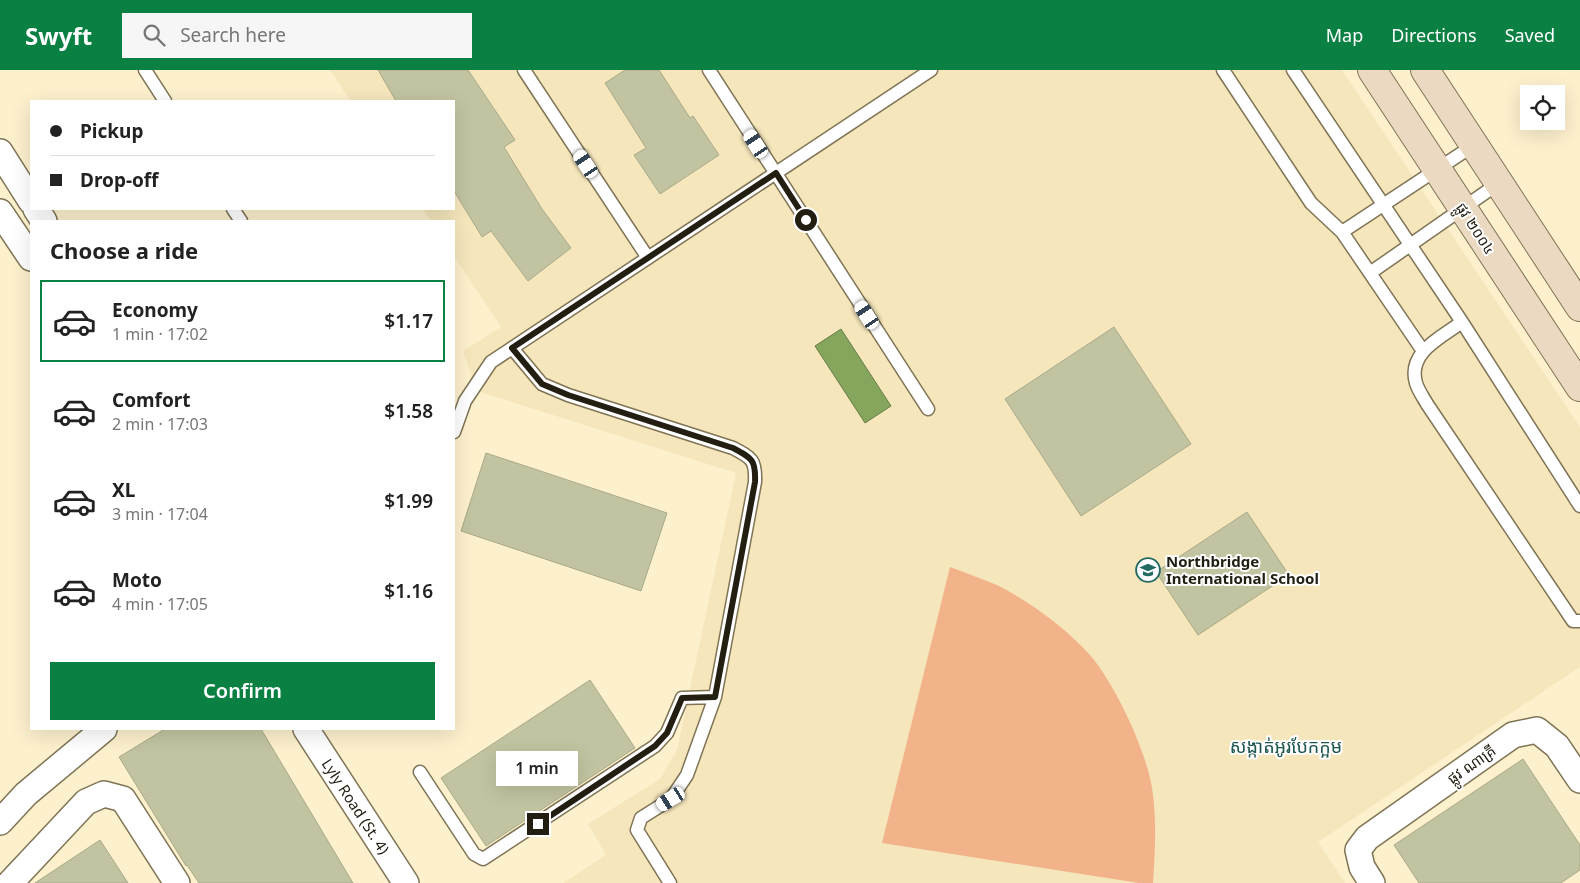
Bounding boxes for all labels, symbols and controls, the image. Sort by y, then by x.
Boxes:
search box [122,13,472,58]
text: Swyft [25,19,92,52]
icon: search [140,21,168,49]
text: Search here [180,22,286,48]
text: Map [1326,23,1363,47]
text: Directions [1391,23,1477,47]
text: Saved [1505,23,1555,47]
map controls [1520,85,1565,130]
button: locate [1520,85,1565,130]
text: Pickup [80,118,143,144]
car [741,127,770,161]
car [571,147,600,181]
text: Drop-off [80,167,159,193]
street label: ផ្លូវ ២០០៤ [1448,198,1500,260]
route start [795,209,817,231]
text: Choose a ride [50,235,198,265]
text: Economy [112,297,198,323]
car [852,298,881,332]
icon: car [52,299,97,344]
text: $1.17 [384,308,433,334]
text: 1 min · 17:02 [112,323,208,345]
text: Comfort [112,387,191,413]
icon: car [52,389,97,434]
text: $1.58 [384,398,433,424]
text: 2 min · 17:03 [112,413,208,435]
text: XL [112,477,135,503]
icon: car [52,479,97,524]
text: $1.99 [384,488,433,514]
text: 3 min · 17:04 [112,503,208,525]
place label: Northbridge International School [1166,551,1319,588]
school or university icon: Northbridge International School [1135,557,1161,583]
text: Moto [112,567,162,593]
icon: car [52,569,97,614]
text: $1.16 [384,578,433,604]
text: 4 min · 17:05 [112,593,208,615]
button: Confirm [50,662,435,720]
district label: សង្កាត់អូរបែកក្អម [1230,734,1342,758]
street label: ផ្លូវ ណាគ្រី [1443,740,1502,792]
callout: 1 min [497,752,579,786]
street label: Lyly Road (St. 4) [318,754,394,858]
text: 1 min [515,757,559,779]
car [654,785,687,813]
route end [527,813,549,835]

